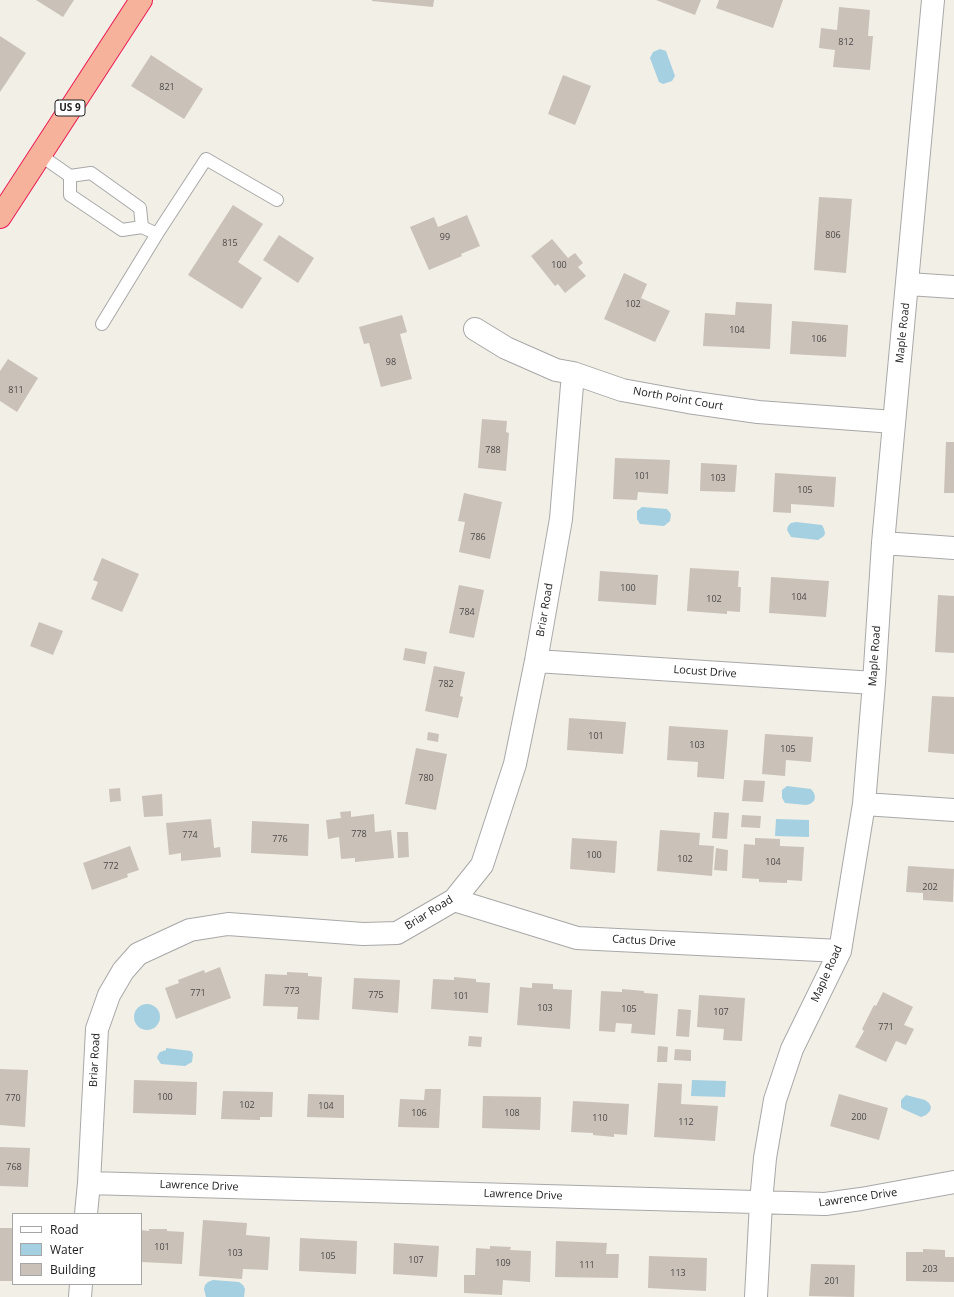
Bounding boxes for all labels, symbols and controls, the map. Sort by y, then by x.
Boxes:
house number: 812 [838,37,854,47]
house number: 821 [159,82,175,92]
road number: US 9 [55,100,85,116]
house number: 806 [825,230,841,240]
house number: 99 [440,232,450,242]
house number: 815 [222,238,238,248]
house number: 100 [551,260,567,270]
house number: 102 [625,299,641,309]
street label: Maple Road [893,302,913,364]
house number: 104 [729,325,745,335]
house number: 106 [811,334,827,344]
house number: 98 [386,357,396,367]
house number: 811 [8,385,24,395]
street label: North Point Court [632,385,724,413]
house number: 788 [485,445,501,455]
house number: 101 [634,471,650,481]
house number: 103 [710,473,726,483]
house number: 105 [797,485,813,495]
house number: 786 [470,532,486,542]
street label: Briar Road [534,582,556,638]
house number: 100 [620,583,636,593]
house number: 104 [791,592,807,602]
house number: 102 [706,594,722,604]
house number: 784 [459,607,475,617]
street label: Maple Road [866,625,884,687]
street label: Locust Drive [673,663,737,681]
house number: 782 [438,679,454,689]
house number: 101 [588,731,604,741]
house number: 103 [689,740,705,750]
house number: 105 [780,744,796,754]
house number: 780 [418,773,434,783]
house number: 778 [351,829,367,839]
house number: 774 [182,830,198,840]
house number: 776 [272,834,288,844]
house number: 100 [586,850,602,860]
house number: 102 [677,854,693,864]
house number: 104 [765,857,781,867]
house number: 772 [103,861,119,871]
house number: 202 [922,882,938,892]
street label: Briar Road [403,893,455,933]
street label: Cactus Drive [612,933,676,949]
street label: Maple Road [809,944,845,1004]
house number: 773 [284,986,300,996]
house number: 771 [190,988,206,998]
house number: 775 [368,990,384,1000]
house number: 101 [453,991,469,1001]
house number: 103 [537,1003,553,1013]
house number: 105 [621,1004,637,1014]
house number: 107 [713,1007,729,1017]
house number: 771 [878,1022,894,1032]
street label: Briar Road [87,1033,103,1087]
house number: 100 [157,1092,173,1102]
house number: 770 [5,1093,21,1103]
house number: 102 [239,1100,255,1110]
house number: 104 [318,1101,334,1111]
house number: 106 [411,1108,427,1118]
house number: 108 [504,1108,520,1118]
house number: 200 [851,1112,867,1122]
house number: 110 [592,1113,608,1123]
house number: 112 [678,1117,694,1127]
house number: 768 [6,1162,22,1172]
street label: Lawrence Drive [159,1178,239,1194]
street label: Lawrence Drive [818,1186,898,1210]
street label: Lawrence Drive [483,1187,563,1203]
legend [12,1213,142,1285]
text: Road [50,1221,79,1238]
text: Water [50,1241,84,1258]
house number: 101 [154,1242,170,1252]
house number: 103 [227,1248,243,1258]
house number: 105 [320,1251,336,1261]
house number: 107 [408,1255,424,1265]
house number: 109 [495,1258,511,1268]
house number: 111 [579,1260,595,1270]
text: Building [50,1261,95,1278]
house number: 203 [922,1264,938,1274]
house number: 113 [670,1268,686,1278]
house number: 201 [824,1276,840,1286]

